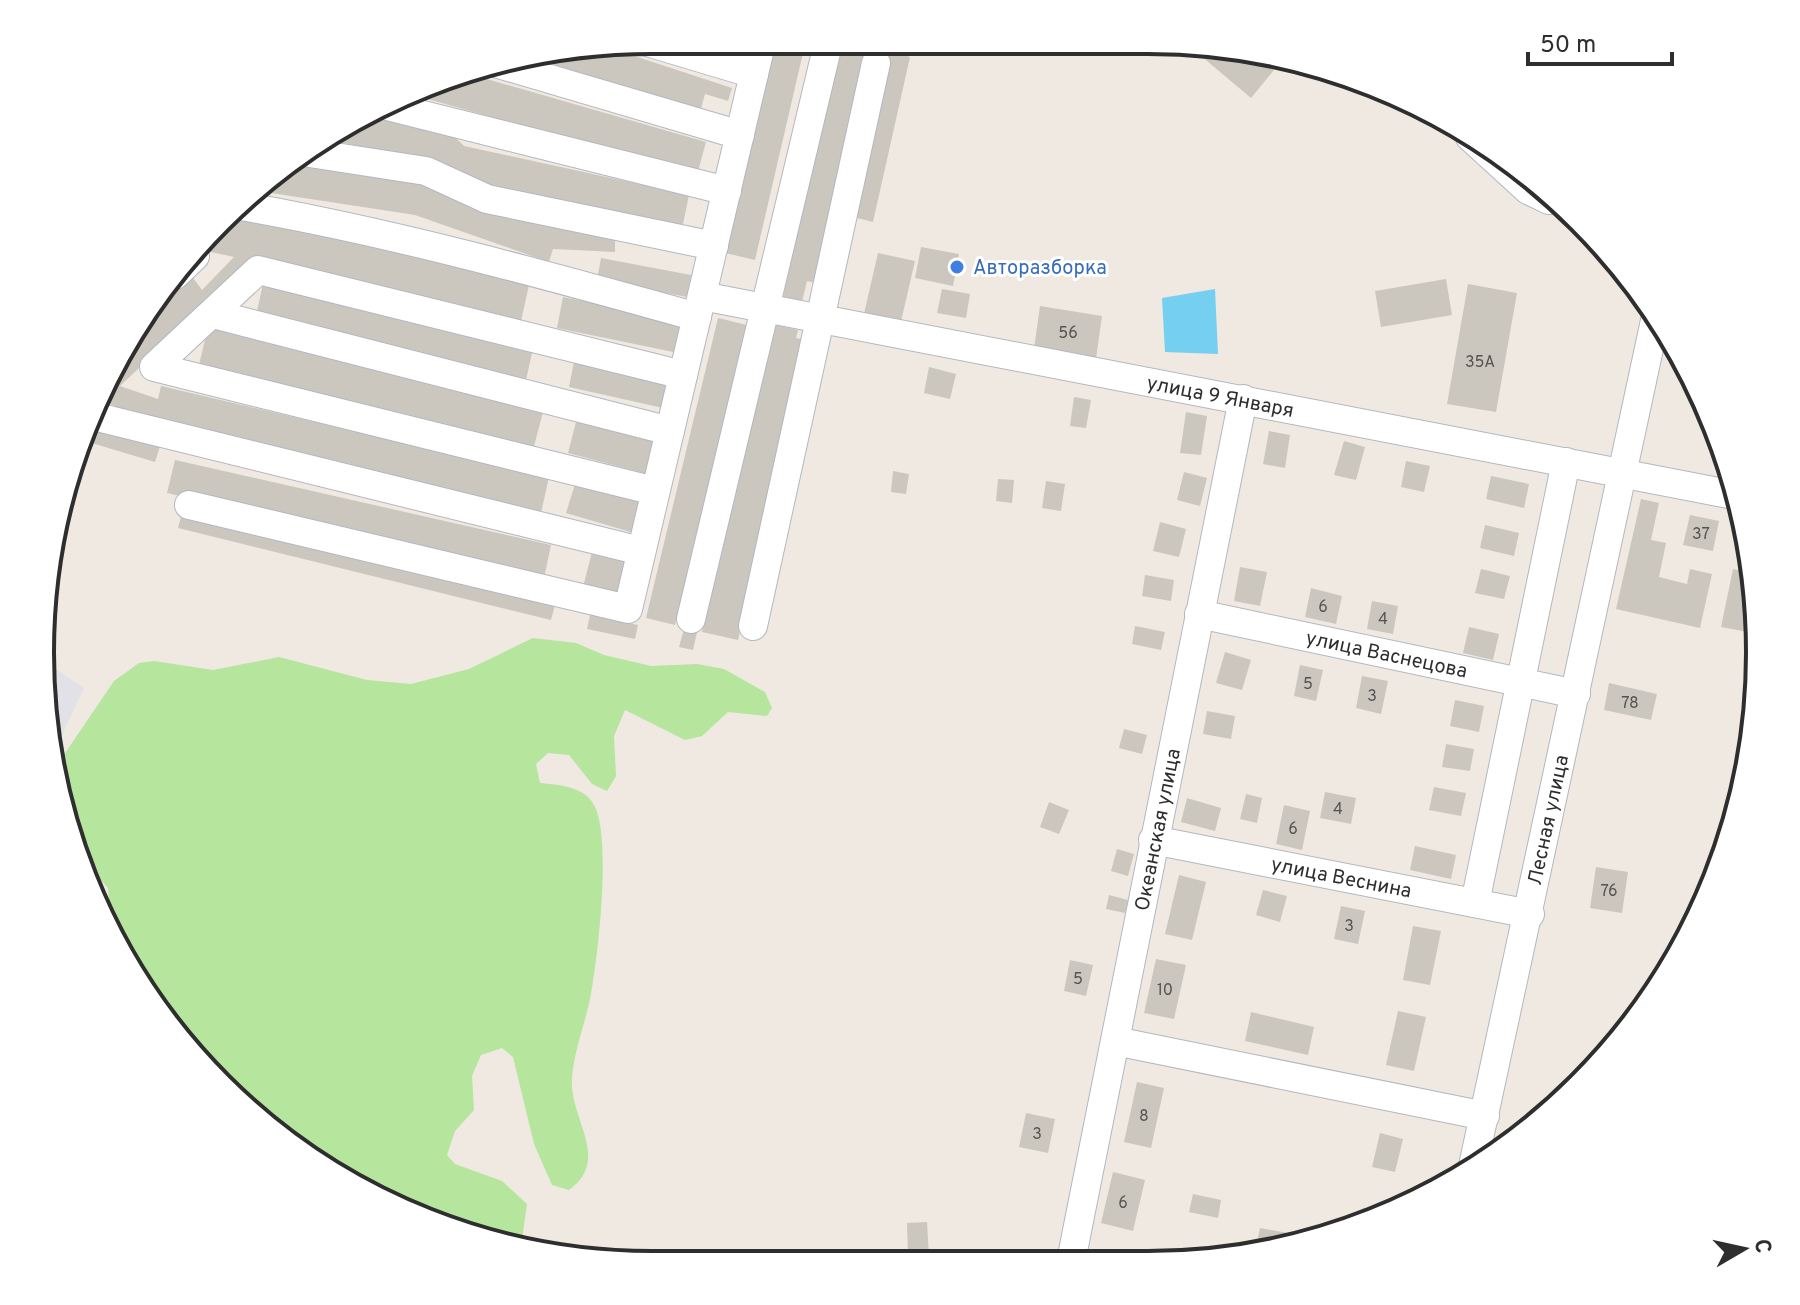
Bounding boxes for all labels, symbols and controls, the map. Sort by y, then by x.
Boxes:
scale bar [1528,16,1672,66]
text: 50 m [1540,31,1596,61]
place label: Авторазборка [973,256,1107,282]
marker: Авторазборка [948,258,966,276]
house number: 56 [1058,324,1078,344]
house number: 35А [1465,353,1495,373]
street label: улица 9 Января [1144,371,1296,425]
house number: 37 [1692,525,1710,545]
house number: 6 [1318,598,1328,618]
house number: 4 [1378,610,1388,630]
street label: улица Васнецова [1303,626,1470,686]
house number: 5 [1303,675,1313,695]
house number: 3 [1367,687,1377,707]
house number: 78 [1621,694,1639,714]
street label: Океанская улица [1130,746,1188,913]
street label: Лесная улица [1523,753,1576,888]
house number: 4 [1333,800,1343,820]
house number: 6 [1288,820,1298,840]
street label: улица Веснина [1268,852,1414,905]
house number: 76 [1600,882,1618,902]
house number: 3 [1344,917,1354,937]
house number: 5 [1073,970,1083,990]
house number: 10 [1157,981,1173,1001]
house number: 8 [1139,1107,1149,1127]
house number: 3 [1032,1125,1042,1145]
house number: 6 [1118,1194,1128,1214]
north arrow [1704,1209,1784,1289]
text: С [1747,1237,1776,1255]

